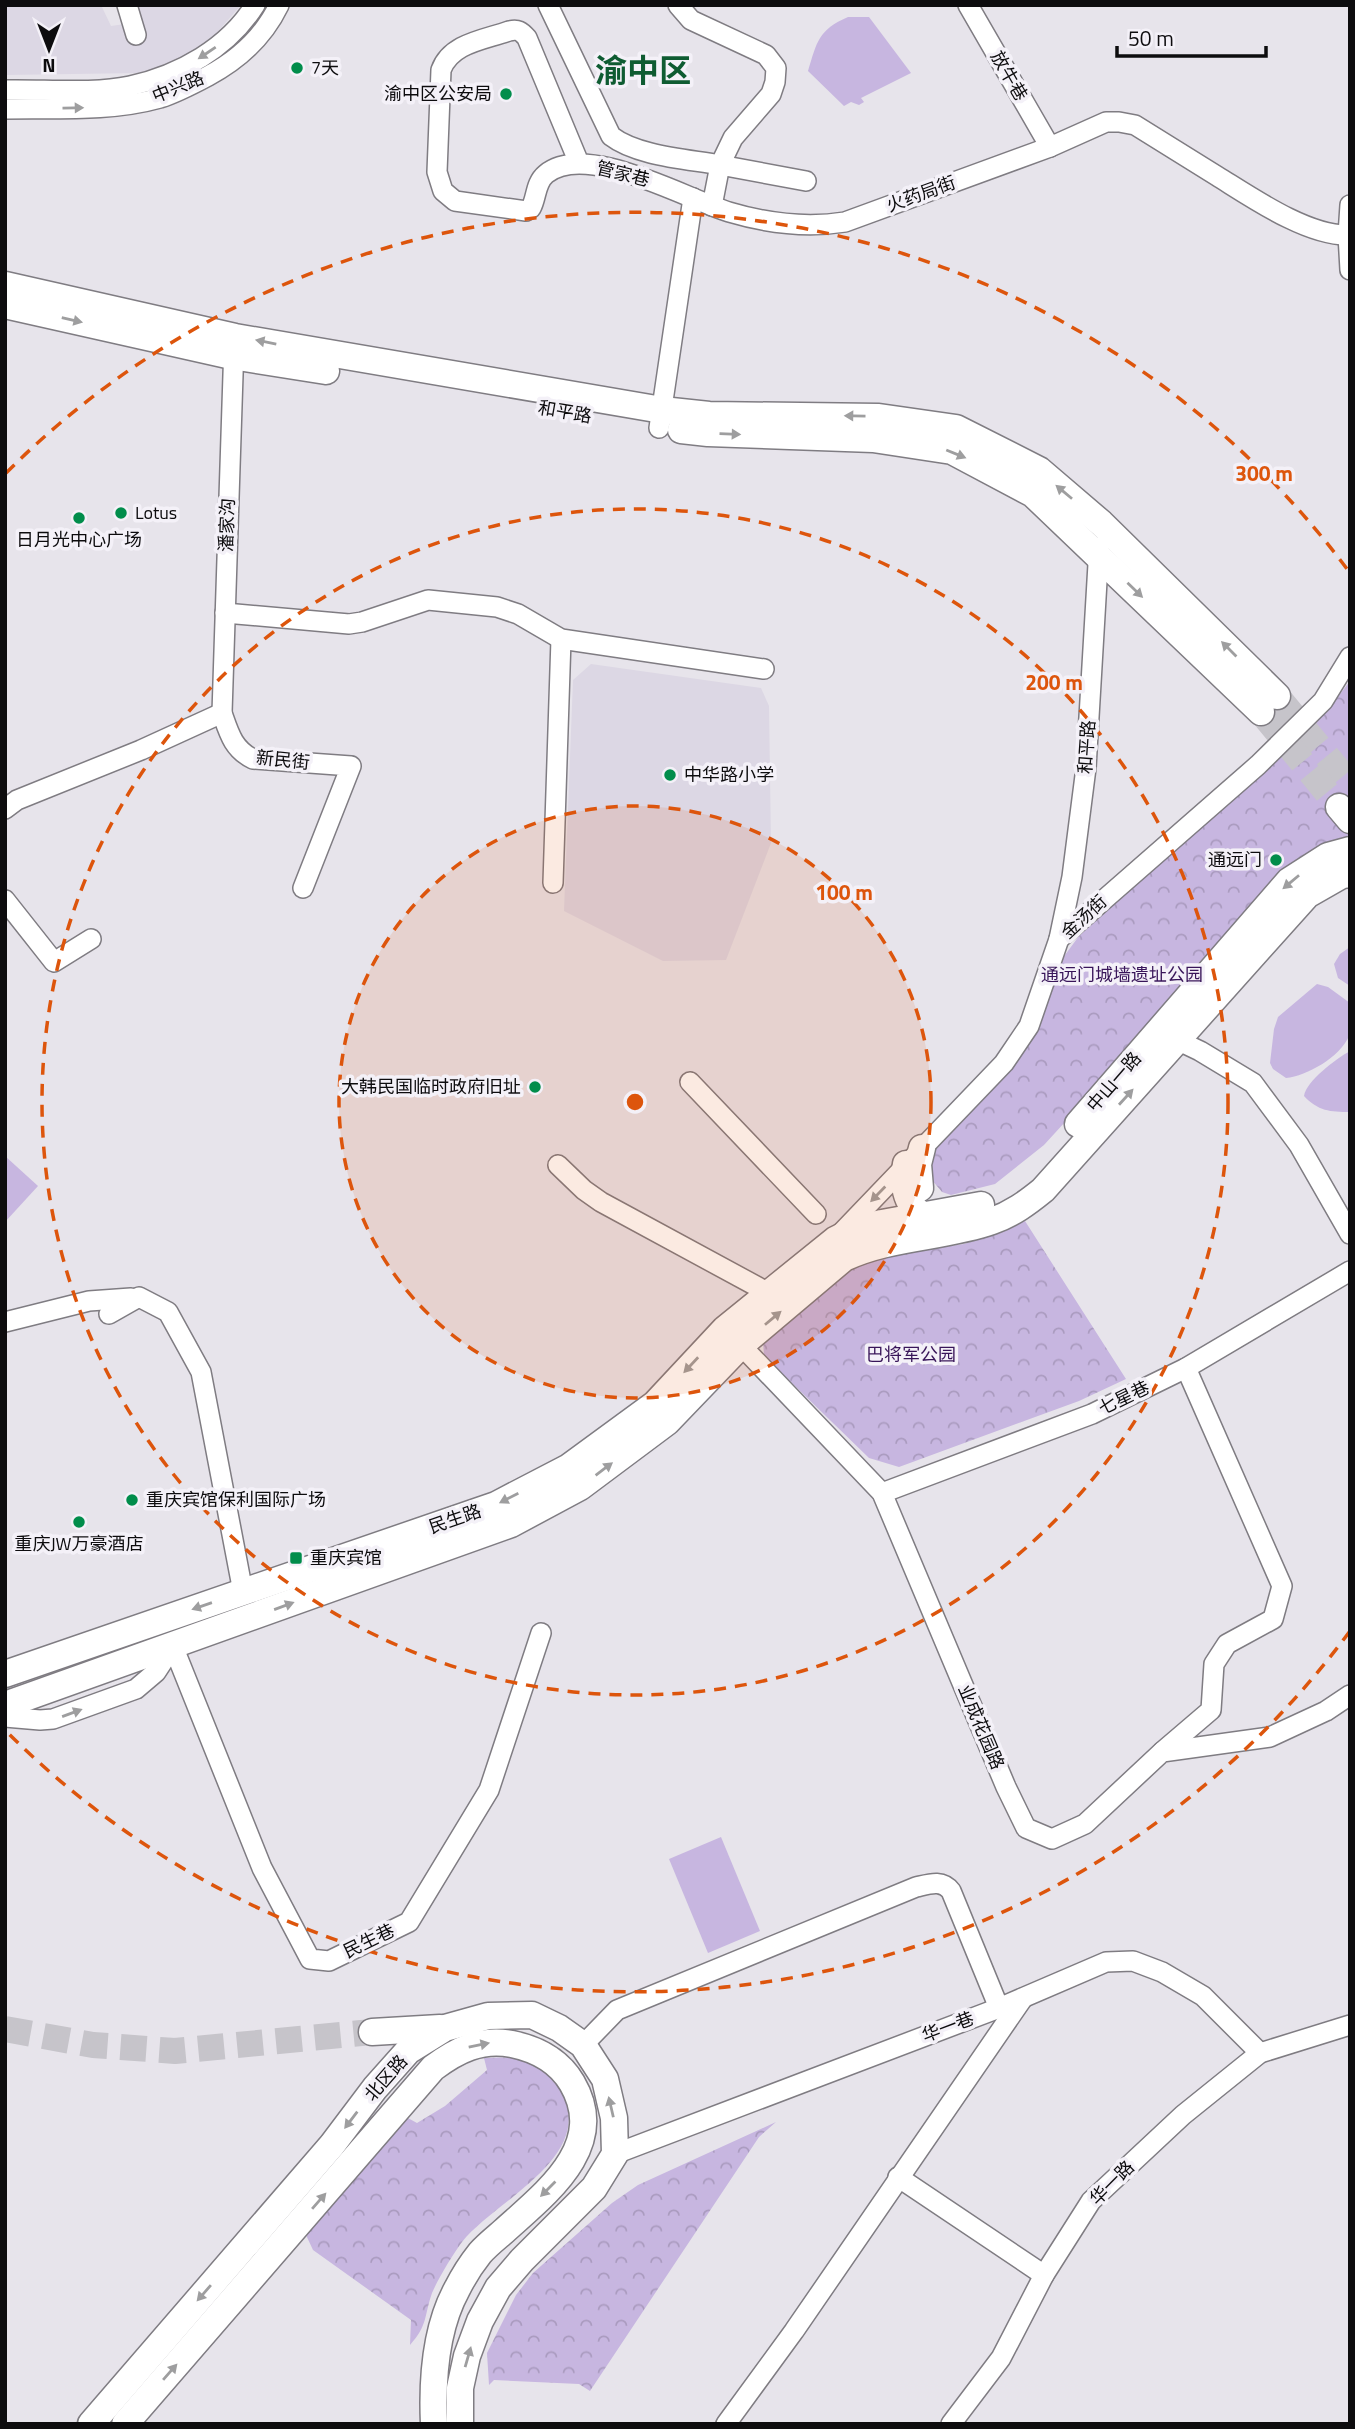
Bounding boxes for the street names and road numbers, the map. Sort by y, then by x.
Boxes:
street label: 放牛巷 [984,46,1035,106]
street label: 中兴路 [148,64,208,109]
street label: 管家巷 [594,154,653,193]
street label: 火药局街 [882,169,959,219]
street label: 和平路 [536,394,594,429]
street label: 潘家沟 [212,498,241,552]
street label: 和平路 [1071,719,1102,775]
street label: 新民街 [255,743,311,776]
street label: 金汤街 [1055,888,1113,945]
street label: 中山一路 [1080,1046,1147,1118]
street label: 七星巷 [1094,1374,1154,1422]
street label: 民生路 [425,1497,485,1540]
street label: 业成花园路 [951,1680,1011,1774]
street label: 民生巷 [339,1917,399,1965]
street label: 华一巷 [918,2004,978,2049]
street label: 北区路 [358,2048,414,2107]
street label: 华一路 [1083,2154,1140,2211]

